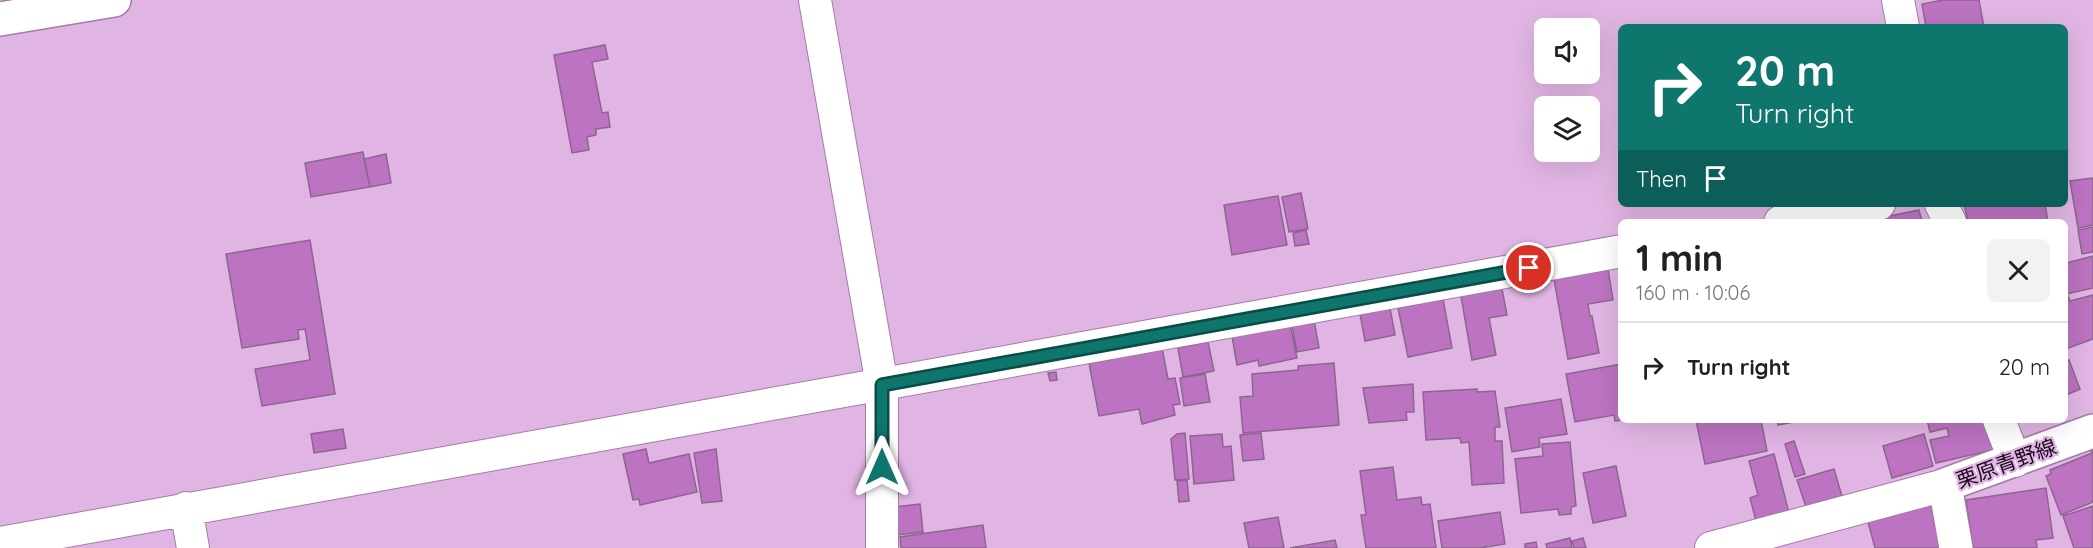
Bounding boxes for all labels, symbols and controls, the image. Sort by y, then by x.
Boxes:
map controls [1534,18,1600,162]
button: sound [1534,18,1600,84]
text: 20 m [1735,44,1835,97]
icon: right [1636,48,1714,126]
button: layers [1534,96,1600,162]
text: Turn right [1735,96,1854,130]
icon: arrive [1699,162,1732,195]
text: Then [1636,165,1687,193]
text: 1 min [1636,235,1723,280]
button: close [1987,239,2050,302]
pin [1503,242,1554,293]
icon: arrive [1512,251,1545,284]
text: 160 m · 10:06 [1636,280,1750,305]
icon: right [1636,351,1669,384]
text: Turn right [1687,353,1791,381]
text: 20 m [1999,353,2050,381]
street label: 栗原青野線 [1952,433,2060,493]
position arrow [850,435,914,499]

